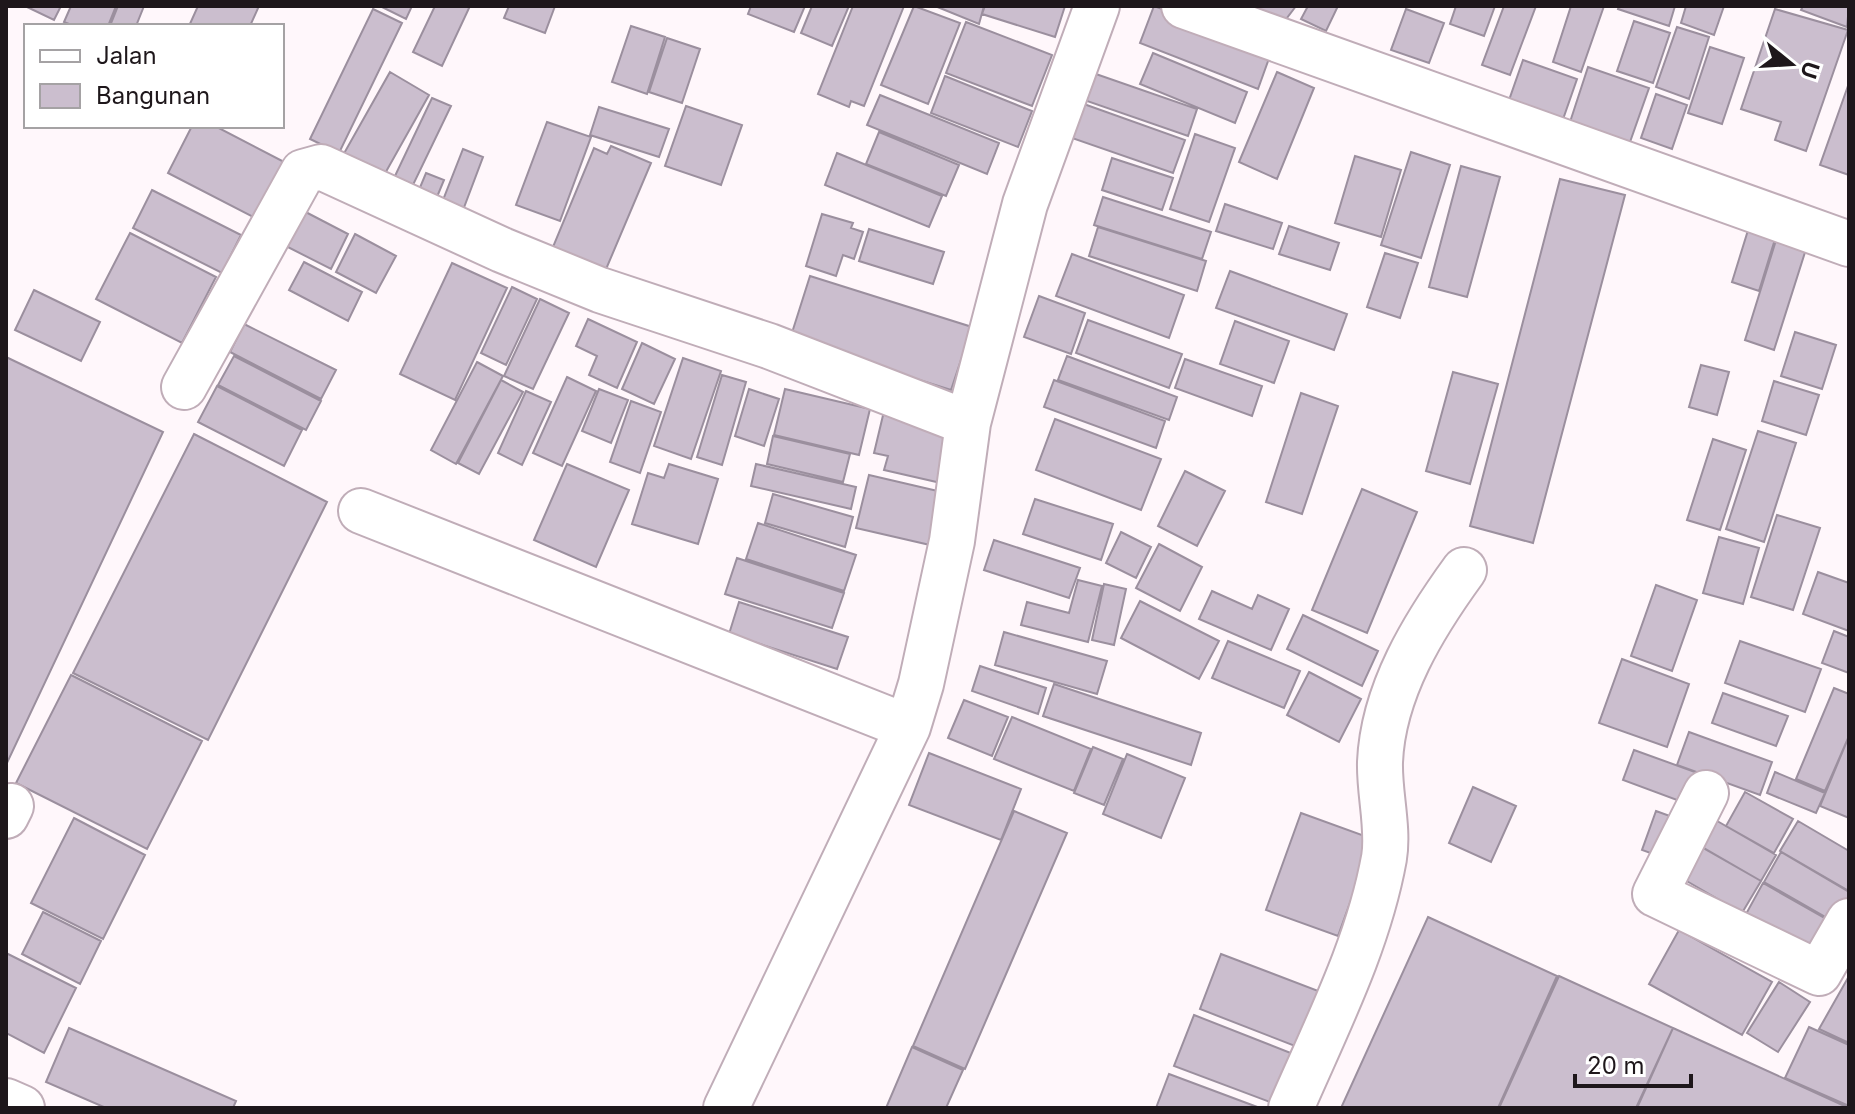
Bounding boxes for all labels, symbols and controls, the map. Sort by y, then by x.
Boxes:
legend [24,24,284,128]
north arrow [1751,24,1831,104]
text: Jalan [96,41,157,70]
text: U [1795,59,1825,82]
text: Bangunan [96,81,210,110]
scale bar [1575,1038,1691,1088]
text: 20 m [1587,1051,1645,1080]

